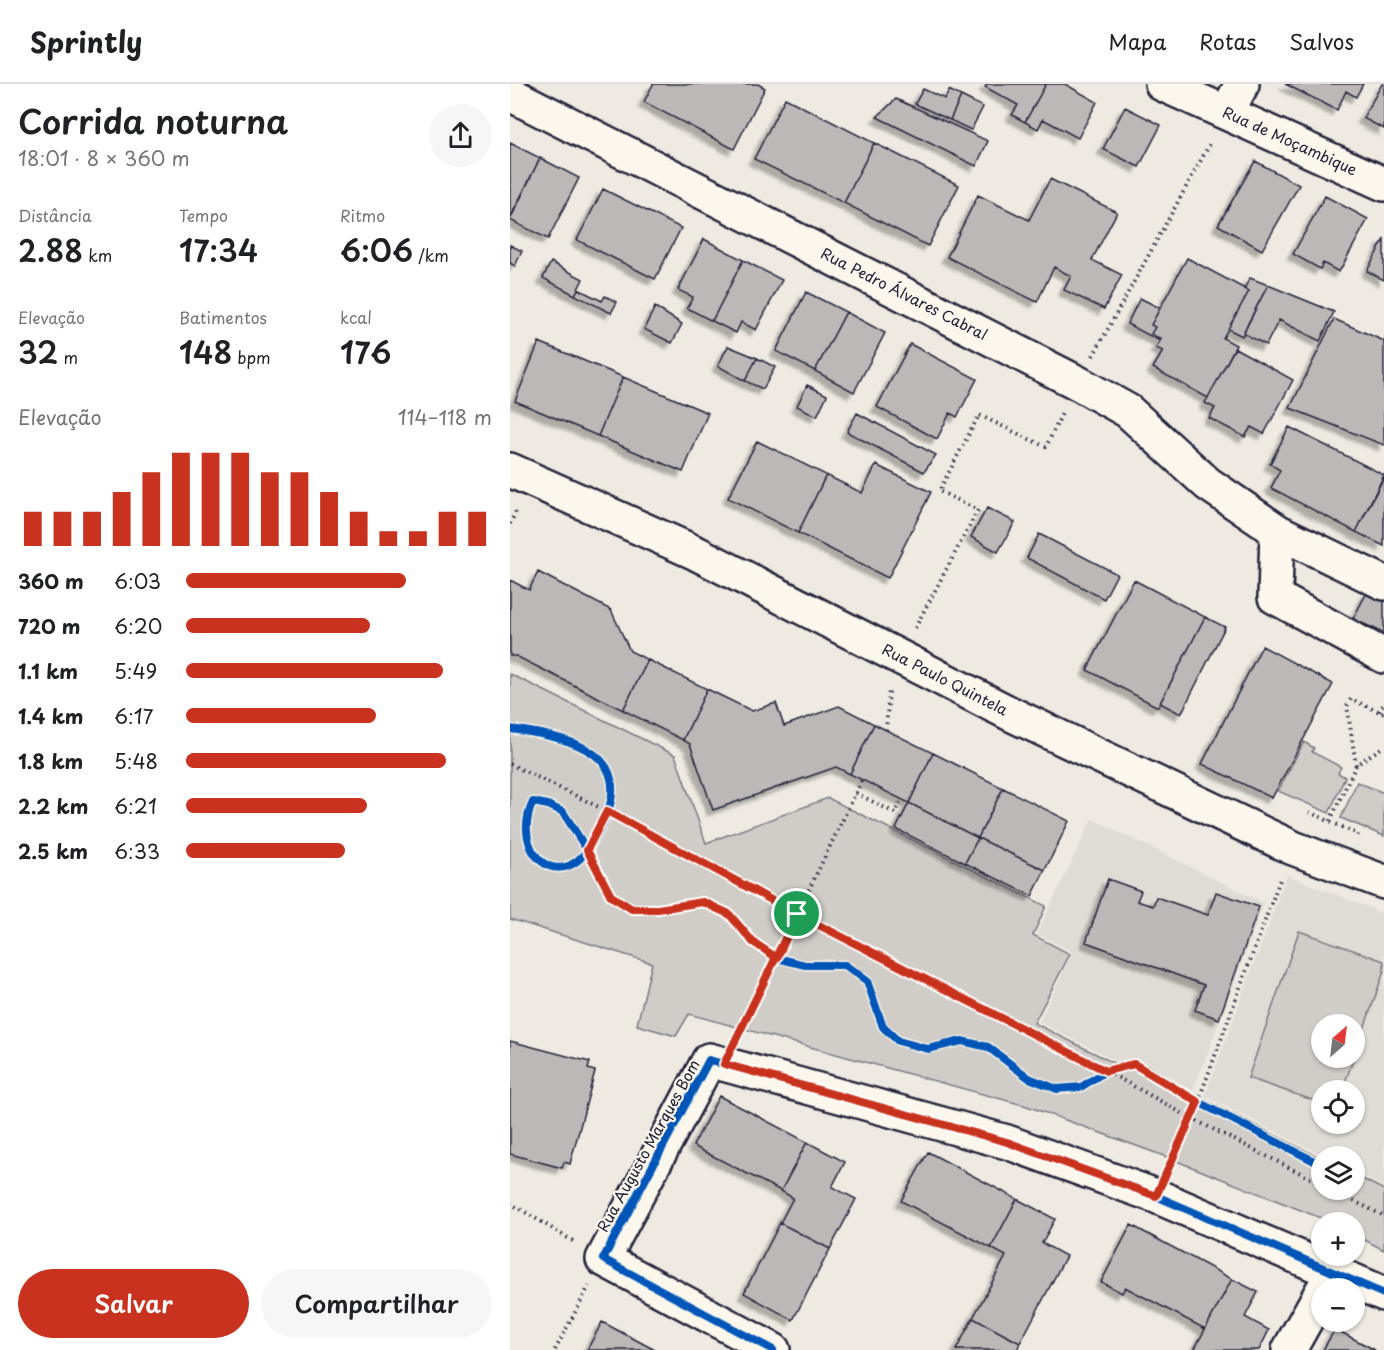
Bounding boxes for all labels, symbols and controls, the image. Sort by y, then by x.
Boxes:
text: Sprintly [30,20,142,63]
text: Mapa [1109,25,1166,57]
text: Rotas [1199,25,1256,57]
text: Salvos [1289,25,1354,57]
text: Corrida noturna [18,95,288,145]
street label: Rua de Moçambique [1219,100,1361,180]
button: share [429,104,492,167]
text: 18:01 · 8 × 360 m [18,143,190,173]
text: Distância [18,203,92,227]
text: Tempo [179,203,228,227]
text: Ritmo [340,203,385,227]
text: 2.88 [18,227,83,272]
text: 17:34 [179,227,258,272]
text: 6:06 [340,227,413,272]
street label: Rua Pedro Álvares Cabral [817,241,992,345]
text: km [83,243,112,267]
text: /km [413,243,449,267]
text: Elevação [18,305,85,329]
text: Batimentos [179,305,267,329]
text: kcal [340,305,372,329]
text: 32 [18,329,58,374]
text: 148 [179,329,232,374]
text: 176 [340,329,391,374]
text: m [58,345,78,369]
text: bpm [232,345,271,369]
text: Elevação [18,402,102,432]
text: 114–118 m [398,402,492,432]
text: 360 m [18,566,84,596]
text: 6:03 [114,566,161,596]
text: 720 m [18,611,80,641]
text: 6:20 [114,611,162,641]
street label: Rua Paulo Quintela [879,637,1013,721]
text: 1.1 km [18,656,78,686]
text: 5:49 [114,656,157,686]
text: 1.4 km [18,701,84,731]
text: 6:17 [114,701,153,731]
text: 1.8 km [18,746,83,776]
text: 5:48 [114,746,158,776]
text: 2.2 km [18,791,88,821]
text: 6:21 [114,791,157,821]
text: 2.5 km [18,836,88,866]
text: 6:33 [114,836,160,866]
pin [771,888,822,939]
icon: arrive [780,897,813,930]
north arrow [1311,1014,1365,1068]
map controls [1311,1014,1365,1332]
street label: Rua Augusto Marques Bom [591,1055,705,1236]
button: locate [1311,1080,1365,1134]
button: layers [1311,1146,1365,1200]
button: + [1311,1212,1365,1266]
button: Salvar [18,1269,249,1338]
button: Compartilhar [261,1269,492,1338]
button: − [1311,1278,1365,1332]

